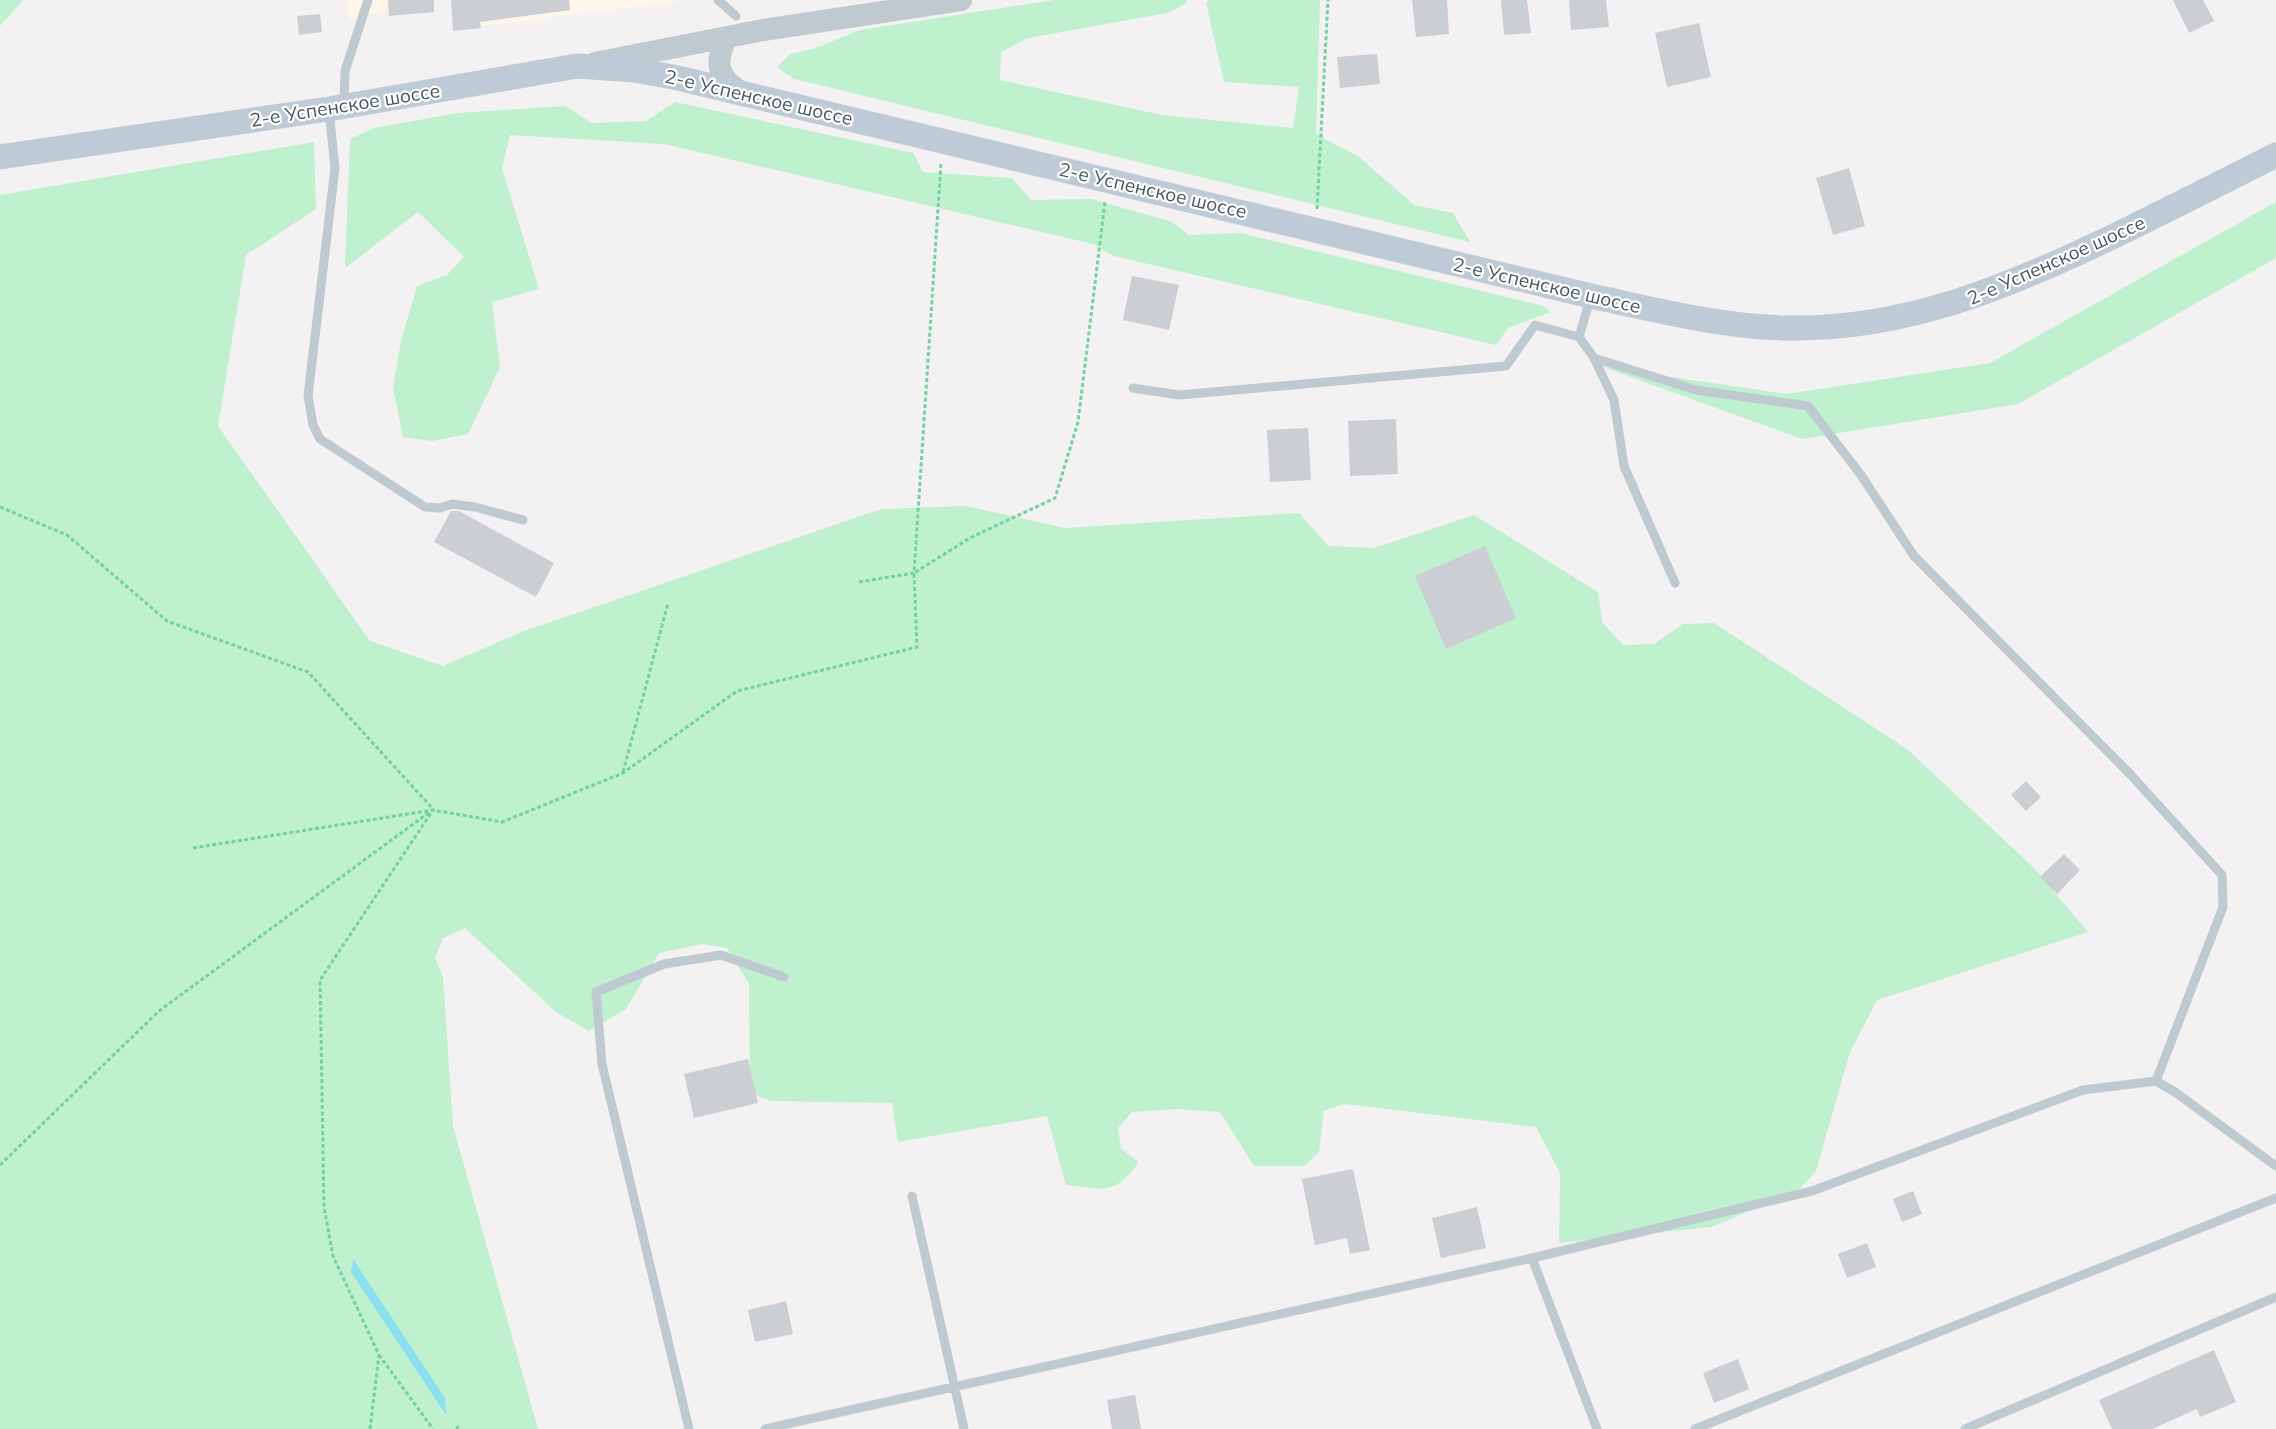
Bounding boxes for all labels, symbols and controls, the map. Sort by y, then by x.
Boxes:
street label: 2-е Успенское шоссе [663,64,855,130]
street label: 2-е Успенское шоссе [248,78,442,132]
street label: 2-е Успенское шоссе [1057,157,1249,223]
street label: 2-е Успенское шоссе [1963,210,2149,310]
street label: 2-е Успенское шоссе [1451,252,1643,318]

